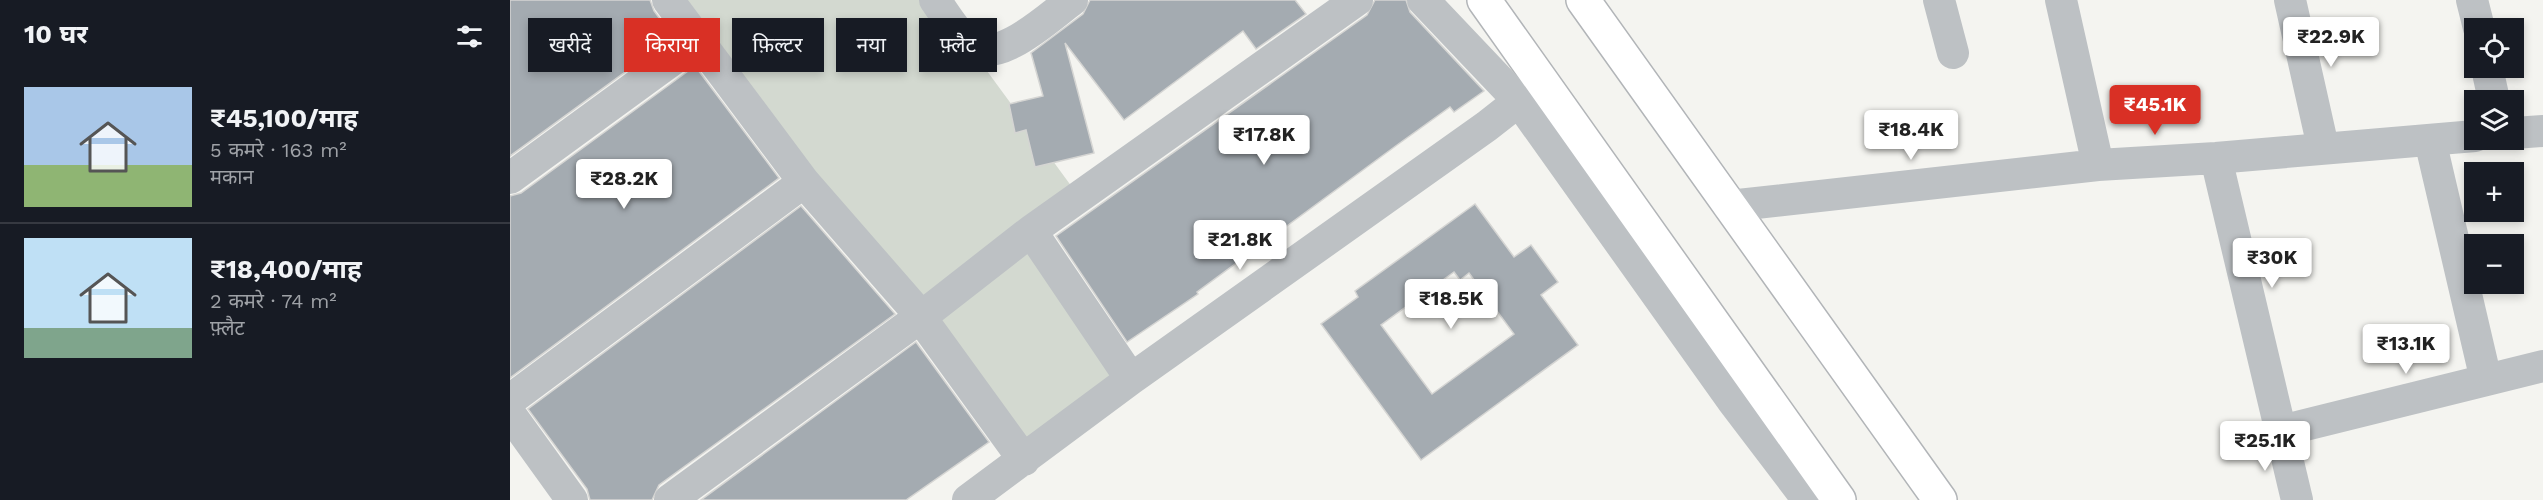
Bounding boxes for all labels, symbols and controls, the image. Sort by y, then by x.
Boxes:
pin: ₹22.9K [2282,17,2380,68]
chip: खरीदें [528,18,612,72]
chip: किराया [624,18,720,72]
chip: फ़िल्टर [732,18,824,72]
chip: नया [836,18,907,72]
chip: फ़्लैट [919,18,997,72]
map controls [2464,18,2524,294]
button: locate [2464,18,2524,78]
text: 10 घर [24,19,88,49]
icon: filters [453,20,486,53]
text: ₹22.9K [2297,24,2365,48]
pin: ₹45.1K [2106,85,2204,136]
button: layers [2464,90,2524,150]
text: ₹45.1K [2124,92,2186,116]
text: ₹45,100/माह [210,103,358,133]
pin: ₹18.4K [1862,110,1960,161]
icon: home [72,111,144,183]
pin: ₹17.8K [1215,115,1313,166]
text: ₹18.4K [1878,117,1944,141]
text: ₹17.8K [1233,122,1295,146]
text: 5 कमरे · 163 m² [210,138,347,162]
pin: ₹28.2K [575,159,673,210]
button: + [2464,162,2524,222]
text: मकान [210,165,254,189]
text: ₹28.2K [590,166,658,190]
pin: ₹21.8K [1191,220,1289,271]
text: ₹21.8K [1208,227,1272,251]
button: − [2464,234,2524,294]
pin: ₹30K [2236,238,2308,289]
text: ₹30K [2247,245,2297,269]
text: ₹18,400/माह [210,254,362,284]
icon: home [72,262,144,334]
pin: ₹18.5K [1402,279,1500,330]
text: ₹18.5K [1419,286,1483,310]
text: 2 कमरे · 74 m² [210,289,337,313]
text: फ़्लैट [210,316,245,340]
pin: ₹13.1K [2357,324,2455,375]
text: ₹13.1K [2377,331,2435,355]
pin: ₹25.1K [2216,421,2314,472]
text: ₹25.1K [2234,428,2296,452]

